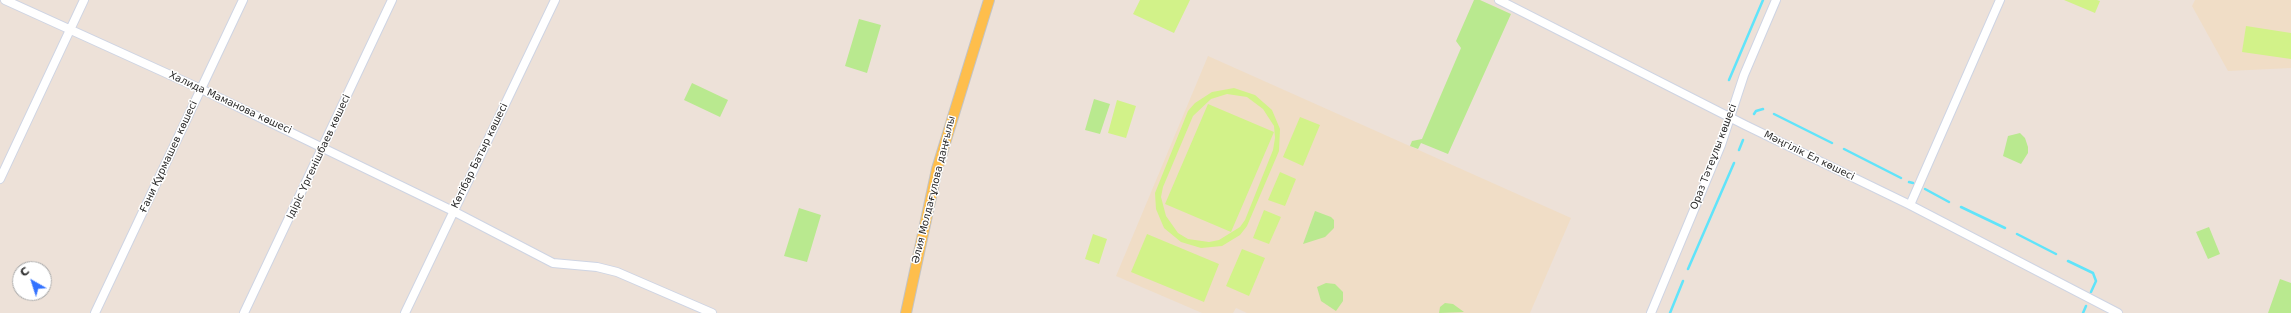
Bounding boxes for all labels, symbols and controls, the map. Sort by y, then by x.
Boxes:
street label: Халида Маманова көшесі [167,69,293,137]
street label: Ідіріс Үргенішбаев көшесі [285,93,353,221]
street label: Ғани Құрмашев көшесі [138,99,200,215]
street label: Көтібар Батыр көшесі [449,101,511,211]
street label: Ораз Тәтеұлы көшесі [1688,102,1740,212]
street label: Әлия Молдағұлова даңғылы [910,115,958,265]
street label: Мәңгілік Ел көшесі [1762,129,1856,183]
north arrow [12,261,52,301]
text: С [18,264,32,280]

